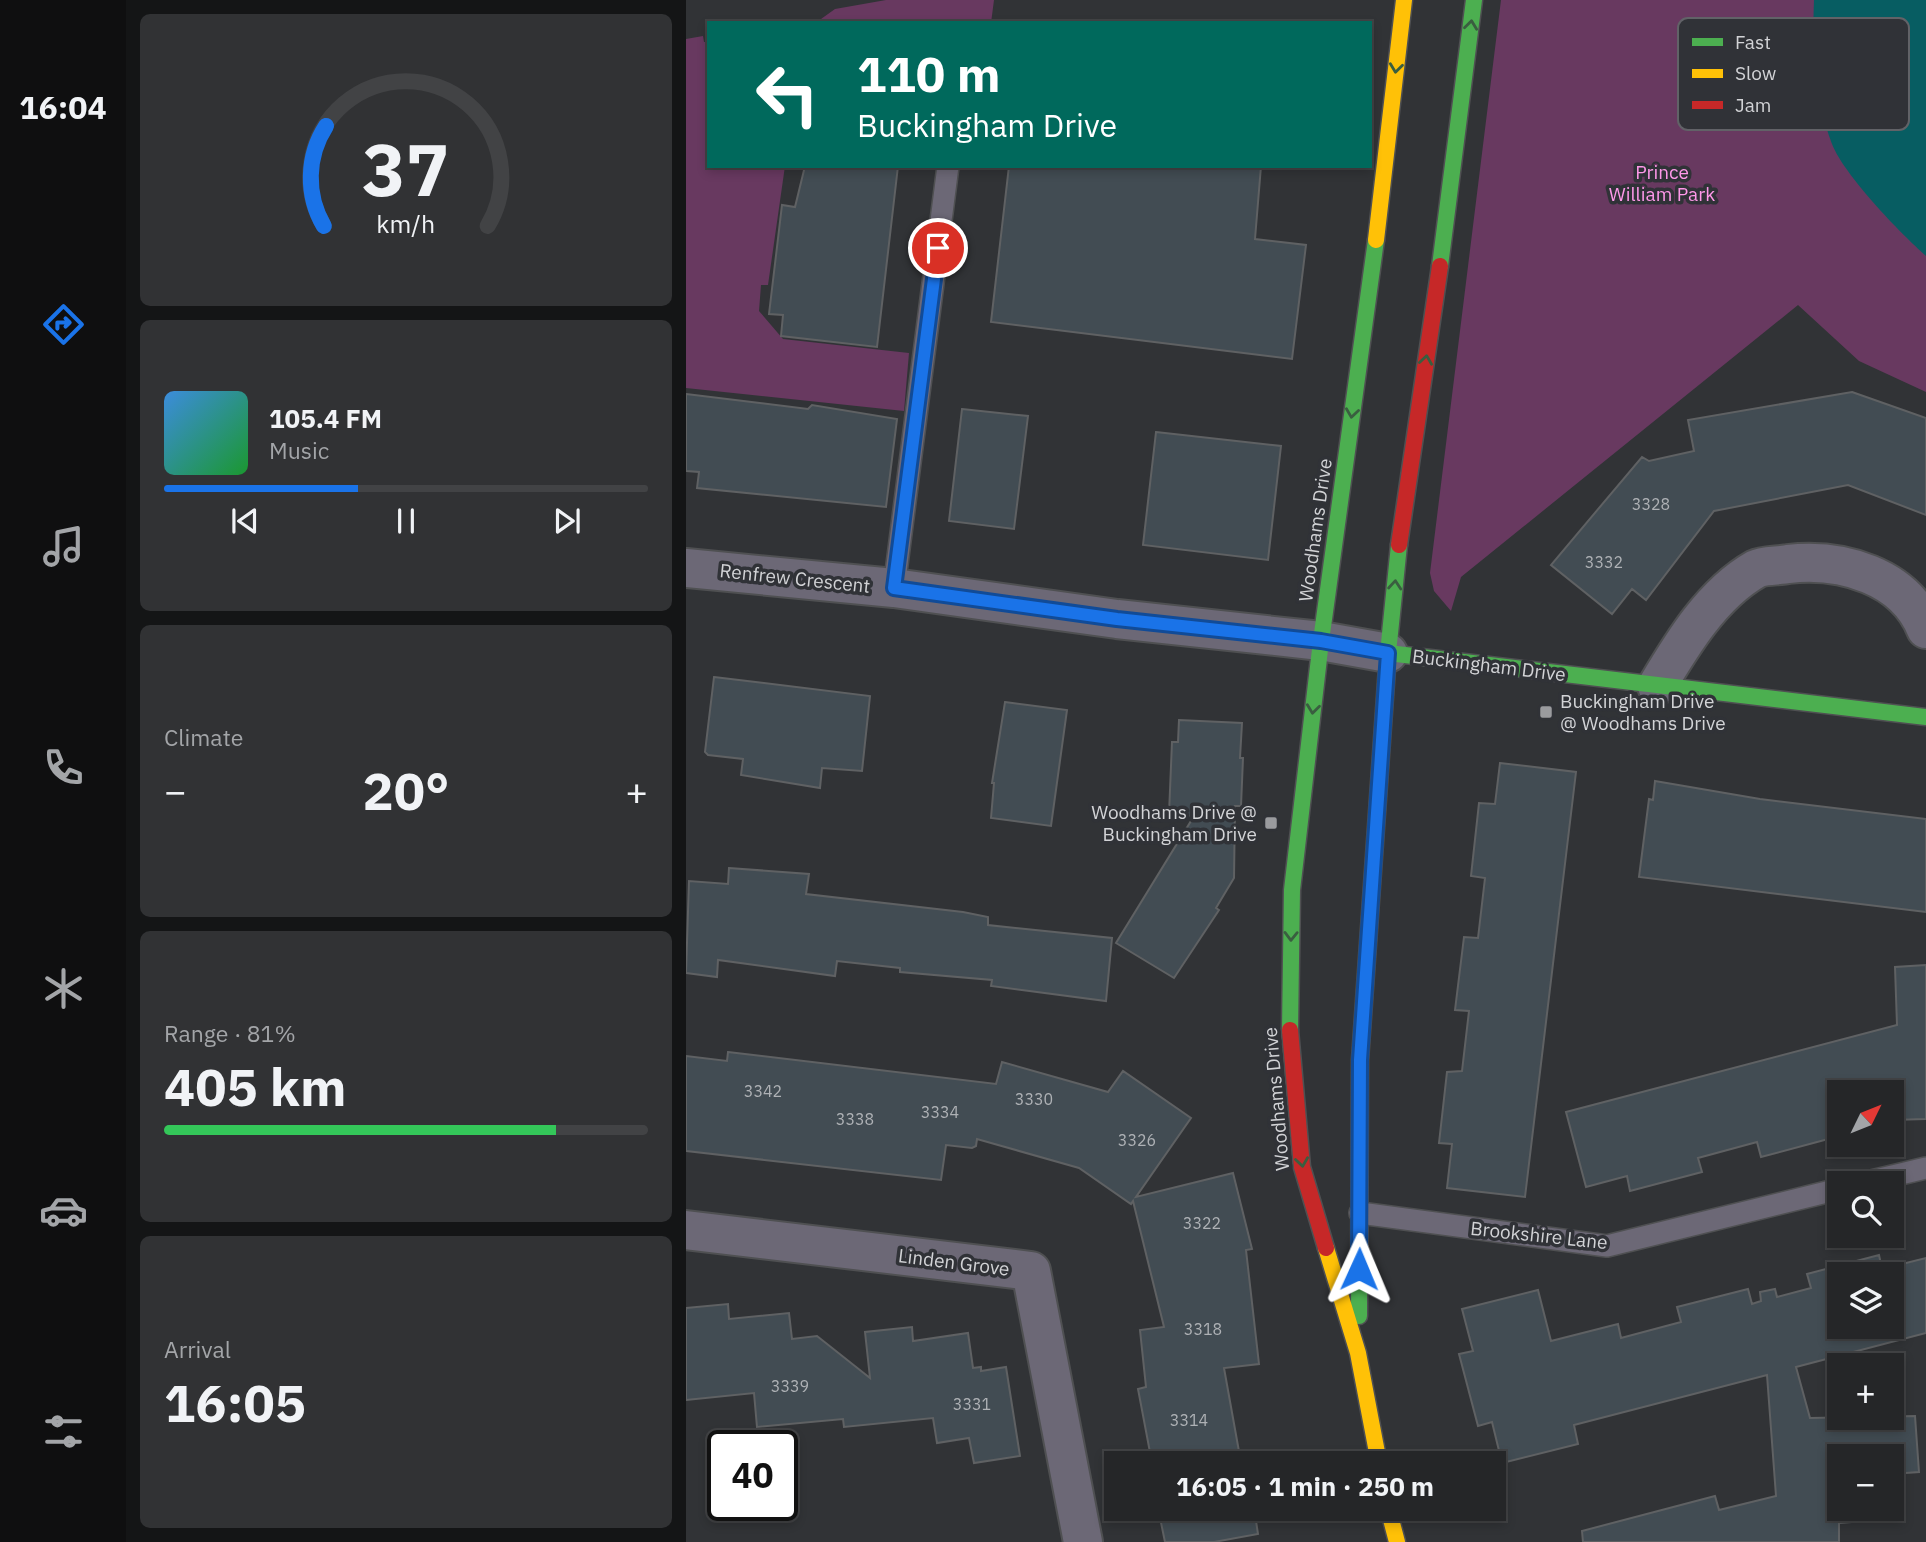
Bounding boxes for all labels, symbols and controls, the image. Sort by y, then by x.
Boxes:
legend [1678,18,1909,130]
one-way arrow [1464,19,1479,31]
text: Fast [1735,30,1771,54]
text: 110 m [857,42,1001,105]
icon: left [742,49,833,140]
text: Slow [1735,61,1776,85]
one-way arrow [1389,63,1404,74]
text: 16:04 [19,86,107,128]
text: Jam [1735,93,1771,117]
text: Buckingham Drive [857,104,1117,146]
text: 37 [362,121,450,216]
park label: Prince William Park [1609,160,1715,206]
text: km/h [377,207,435,240]
pin [908,218,968,278]
icon: arrive [919,229,957,267]
icon: directions [39,300,88,349]
one-way arrow [1418,354,1433,366]
text: 105.4 FM [269,401,382,435]
one-way arrow [1345,408,1360,419]
text: Music [269,435,329,465]
street label: Woodhams Drive [1293,457,1337,603]
house number: 3328 [1632,494,1670,514]
icon: previous [226,502,264,540]
icon: pause [387,502,425,540]
icon: next [548,502,586,540]
icon: music [39,522,88,571]
house number: 3332 [1585,552,1623,572]
street label: Renfrew Crescent [719,558,871,598]
one-way arrow [1387,579,1402,590]
street label: Buckingham Drive [1411,644,1567,686]
place label: Buckingham Drive @ Woodhams Drive [1560,689,1726,735]
one-way arrow [1306,704,1321,715]
marker: Buckingham Drive @ Woodhams Drive [1538,704,1554,720]
text: Climate [164,722,243,752]
icon: phone [39,743,88,792]
text: 20° [363,757,449,824]
text: − [164,766,187,815]
text: + [625,766,648,815]
place label: Woodhams Drive @ Buckingham Drive [1091,800,1257,846]
marker: Woodhams Drive @ Buckingham Drive [1263,815,1279,831]
one-way arrow [1284,930,1299,941]
icon: climate [39,964,88,1013]
text: Range · 81% [164,1018,296,1048]
street label: Woodhams Drive [1258,1026,1294,1172]
text: 405 km [164,1053,346,1120]
north arrow [1827,1080,1904,1157]
map controls [1827,1080,1904,1521]
house number: 3342 [744,1081,782,1101]
house number: 3330 [1015,1089,1053,1109]
house number: 3334 [921,1102,959,1122]
house number: 3338 [836,1109,874,1129]
house number: 3326 [1118,1130,1156,1150]
one-way arrow [1294,1156,1309,1168]
button: search [1827,1171,1904,1248]
icon: car [39,1186,88,1235]
house number: 3322 [1183,1213,1221,1233]
street label: Brookshire Lane [1469,1216,1609,1254]
position arrow [1322,1232,1396,1306]
street label: Linden Grove [897,1243,1011,1281]
button: layers [1827,1262,1904,1339]
house number: 3318 [1184,1319,1222,1339]
text: Arrival [164,1334,231,1364]
button: + [1827,1353,1904,1430]
text: 16:05 [164,1369,306,1436]
house number: 3339 [771,1376,809,1396]
house number: 3331 [953,1394,991,1414]
icon: filters [39,1407,88,1456]
house number: 3314 [1170,1410,1208,1430]
speed limit sign: 40 [707,1430,798,1521]
button: − [1827,1444,1904,1521]
text: 16:05 · 1 min · 250 m [1176,1469,1434,1503]

